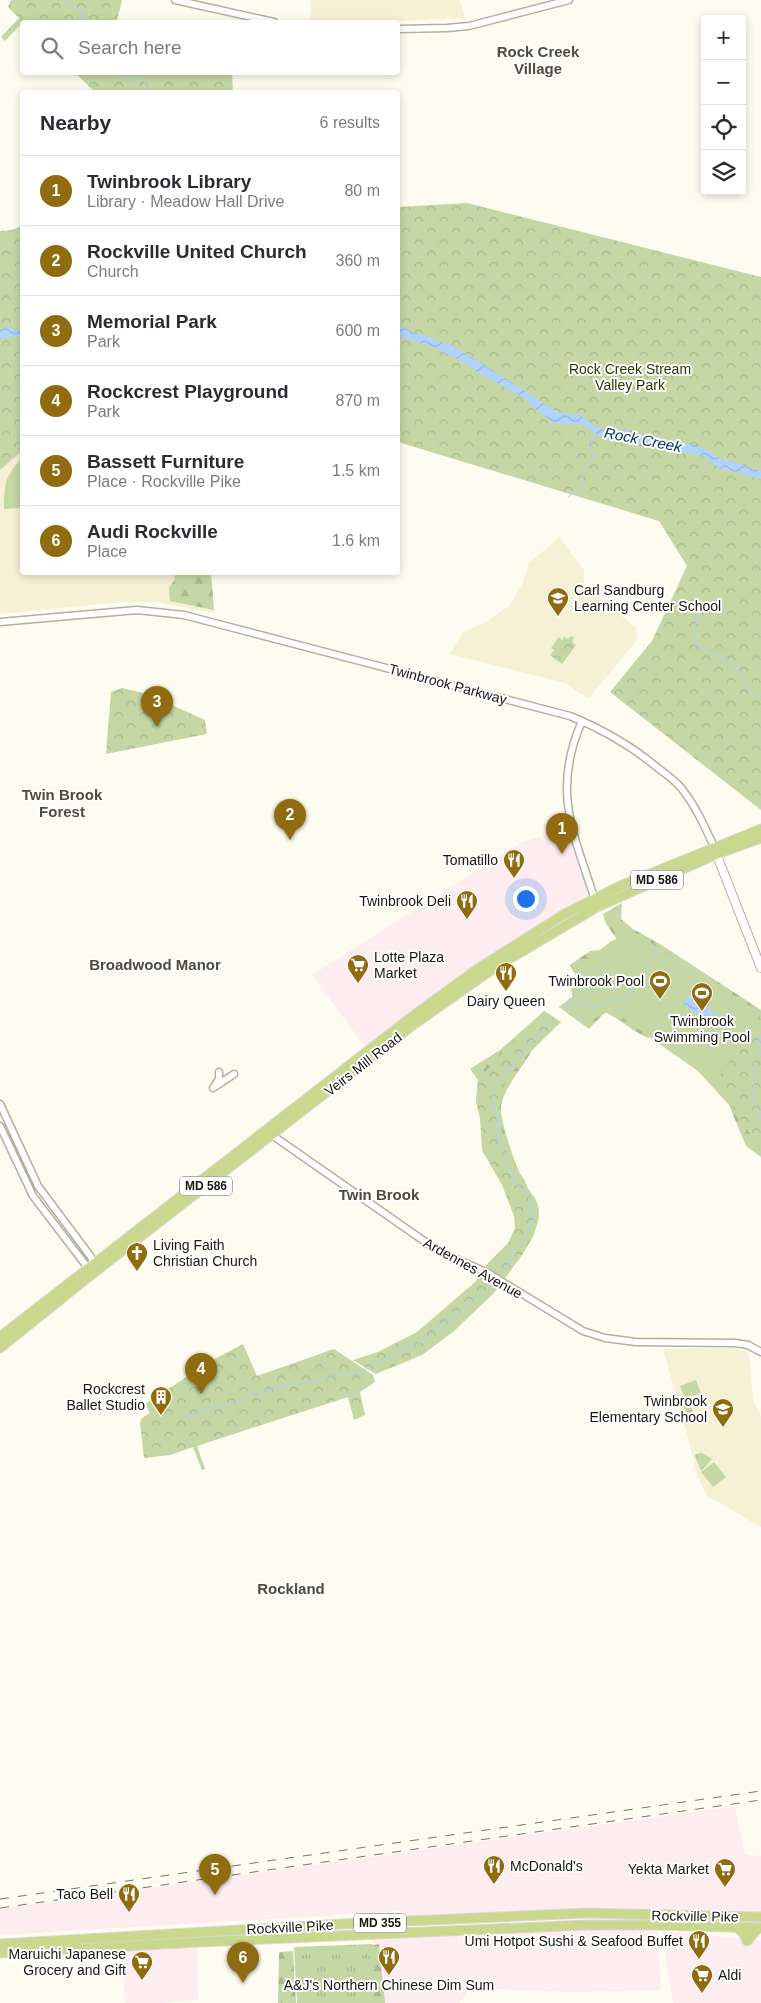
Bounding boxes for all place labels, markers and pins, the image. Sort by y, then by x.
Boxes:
place label: Carl Sandburg Learning Center School [574,582,721,614]
school or university icon: Carl Sandburg Learning Center School [546,586,570,617]
pin: 3 [141,686,173,727]
pin: 2 [274,799,306,840]
pin: 1 [546,813,578,854]
restaurant icon: Tomatillo [502,848,526,879]
place label: Tomatillo [443,852,498,868]
restaurant icon: Twinbrook Deli [455,889,479,920]
place label: Twinbrook Deli [359,893,451,909]
place label: Lotte Plaza Market [374,949,444,981]
supermarket icon: Lotte Plaza Market [346,953,370,984]
restaurant icon: Dairy Queen [494,961,518,992]
sports icon: Twinbrook Pool [648,969,672,1000]
place label: Twinbrook Pool [548,973,644,989]
sports icon: Twinbrook Swimming Pool [690,981,714,1012]
place label: Dairy Queen [467,993,545,1009]
place label: Twinbrook Swimming Pool [654,1013,750,1045]
place label: Living Faith Christian Church [153,1237,257,1269]
church icon: Living Faith Christian Church [125,1241,149,1272]
pin: 4 [185,1353,217,1394]
place label: Rockcrest Ballet Studio [66,1381,145,1413]
building icon: Rockcrest Ballet Studio [149,1385,173,1416]
place label: Twinbrook Elementary School [589,1393,708,1425]
school or university icon: Twinbrook Elementary School [711,1397,735,1428]
pin: 5 [199,1854,231,1895]
restaurant icon: McDonald's [482,1854,506,1885]
supermarket icon: Yekta Market [713,1857,737,1888]
place label: McDonald's [510,1858,583,1874]
place label: Yekta Market [628,1861,709,1877]
restaurant icon: Taco Bell [117,1882,141,1913]
place label: Taco Bell [56,1886,113,1902]
restaurant icon: Umi Hotpot Sushi & Seafood Buffet [687,1929,711,1960]
place label: Umi Hotpot Sushi & Seafood Buffet [465,1933,683,1949]
pin: 6 [227,1942,259,1983]
restaurant icon: A&J's Northern Chinese Dim Sum [377,1945,401,1976]
place label: Maruichi Japanese Grocery and Gift [8,1946,126,1978]
supermarket icon: Maruichi Japanese Grocery and Gift [130,1950,154,1981]
supermarket icon: Aldi [690,1963,714,1994]
place label: Aldi [718,1967,741,1983]
place label: A&J's Northern Chinese Dim Sum [284,1977,494,1993]

